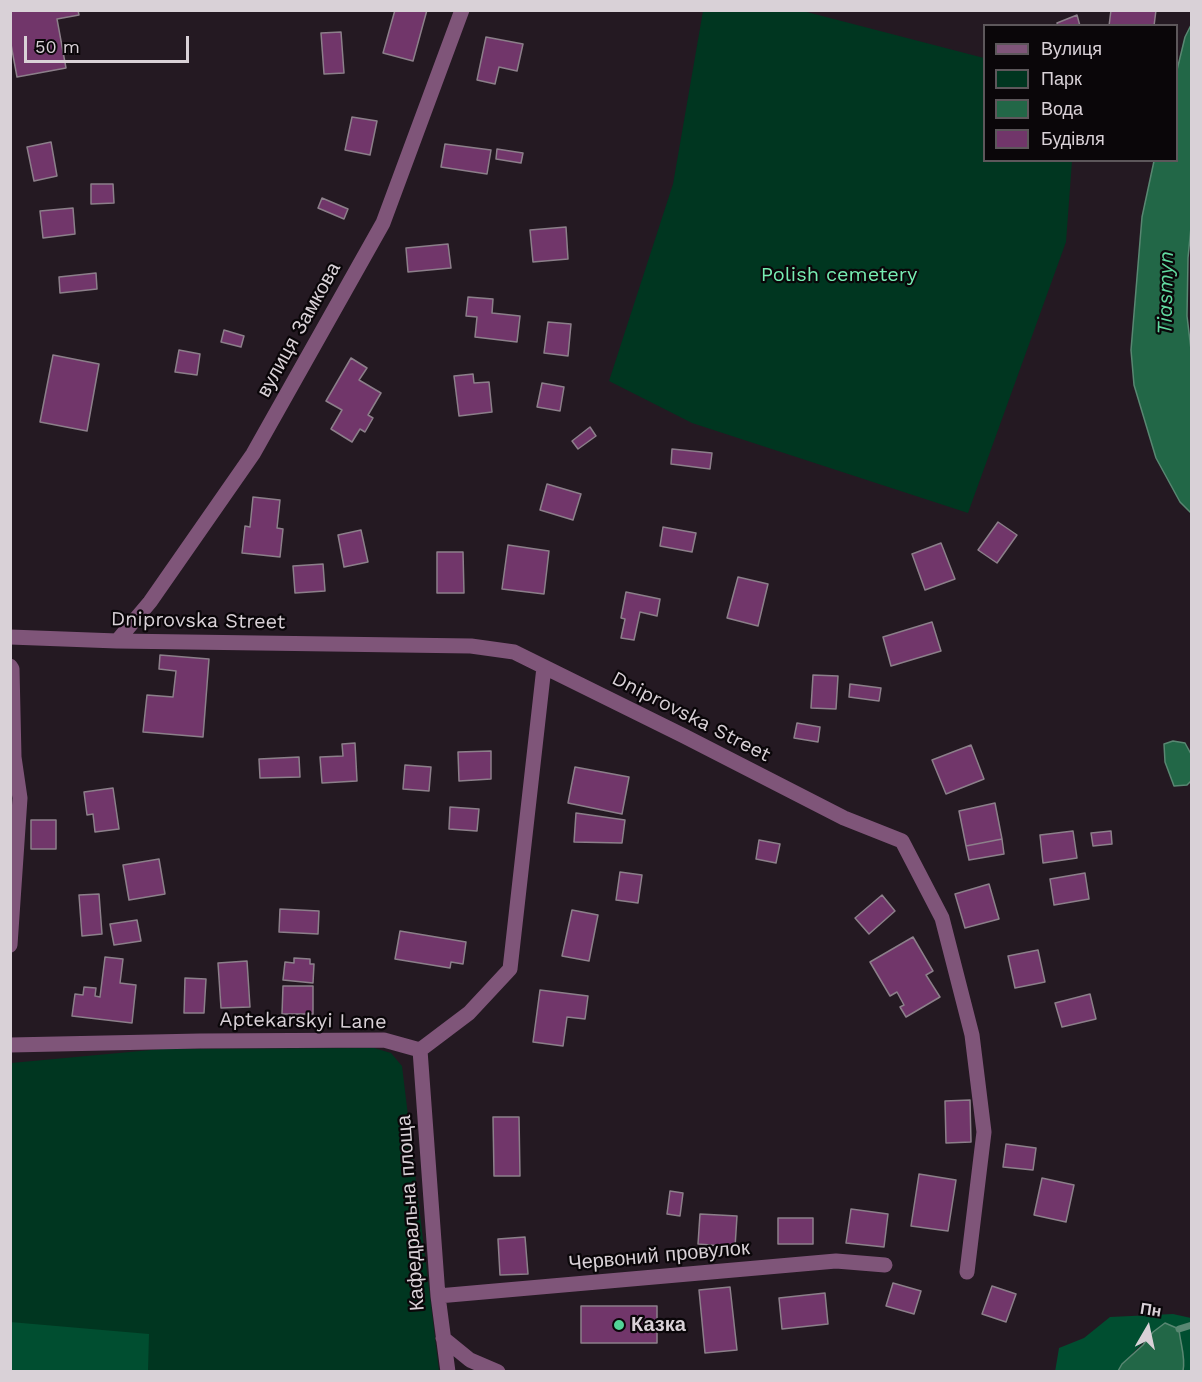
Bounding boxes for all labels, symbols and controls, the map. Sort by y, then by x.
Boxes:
scale bar [27,24,192,62]
legend [983,24,1178,162]
text: 50 m [35,36,80,57]
text: Вулиця [1041,38,1102,59]
text: Парк [1041,68,1082,89]
text: Вода [1041,98,1083,119]
text: Будівля [1041,128,1105,149]
water label: Tiasmyn [1153,251,1179,335]
street label: вулиця Замкова [252,258,346,402]
park label: Polish cemetery [761,263,917,287]
street label: Dniprovska Street [111,607,285,635]
street label: Dniprovska Street [608,667,774,767]
street label: Aptekarskyi Lane [219,1008,387,1034]
street label: Кафедральна площа [392,1114,430,1312]
street label: Червоний провулок [567,1236,751,1276]
north arrow [1118,1298,1178,1358]
text: Пн [1139,1299,1163,1321]
place label: Казка [631,1313,686,1337]
marker: Казка [612,1318,626,1332]

